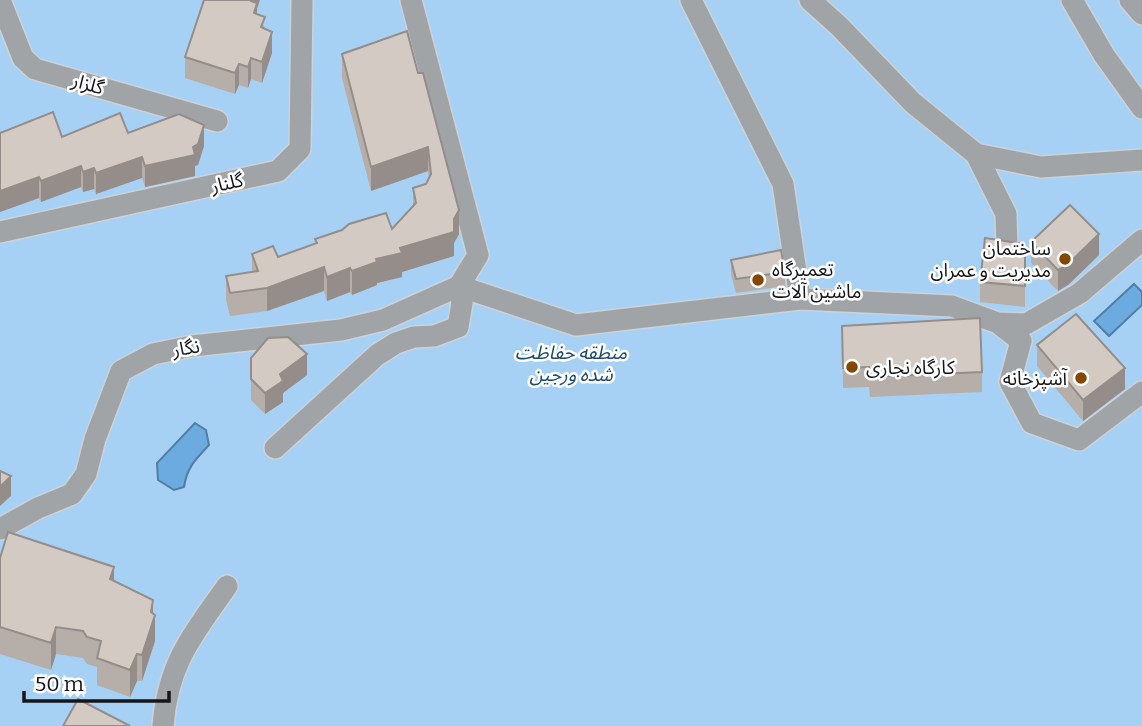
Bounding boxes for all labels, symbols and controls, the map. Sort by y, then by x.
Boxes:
street label: گلزار [68,68,108,100]
street label: گلنار [208,168,246,198]
place label: ساختمان مدیریت و عمران [931,237,1051,282]
marker: ساختمان مدیریت و عمران [1057,251,1073,267]
place label: تعمیرگاه ماشین آلات [772,258,862,303]
marker: تعمیرگاه ماشین آلات [750,272,766,288]
street label: نگار [170,335,201,362]
park label: منطقه حفاظت شده ورجین [515,341,627,386]
place label: کارگاه نجاری [866,356,956,379]
marker: کارگاه نجاری [844,359,860,375]
place label: آشپزخانه [1003,367,1068,391]
marker: آشپزخانه [1073,370,1089,386]
scale bar [24,660,170,704]
text: 50 m [35,671,84,697]

